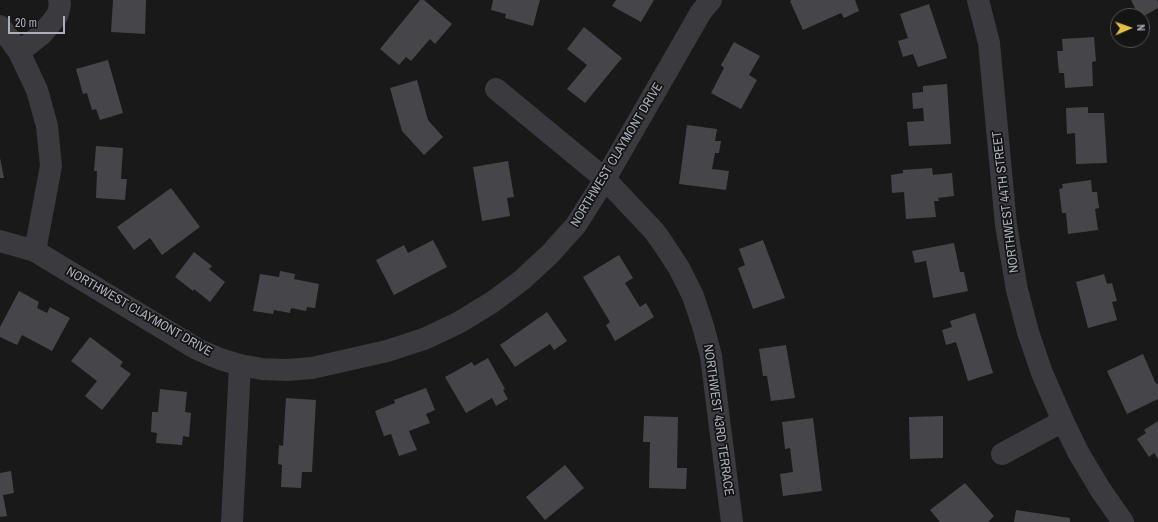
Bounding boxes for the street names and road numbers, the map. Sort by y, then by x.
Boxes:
street label: NORTHWEST CLAYMONT DRIVE [568,80,666,230]
street label: NORTHWEST 44TH STREET [990,130,1022,274]
street label: NORTHWEST CLAYMONT DRIVE [63,264,215,360]
street label: NORTHWEST 43RD TERRACE [700,343,736,497]

